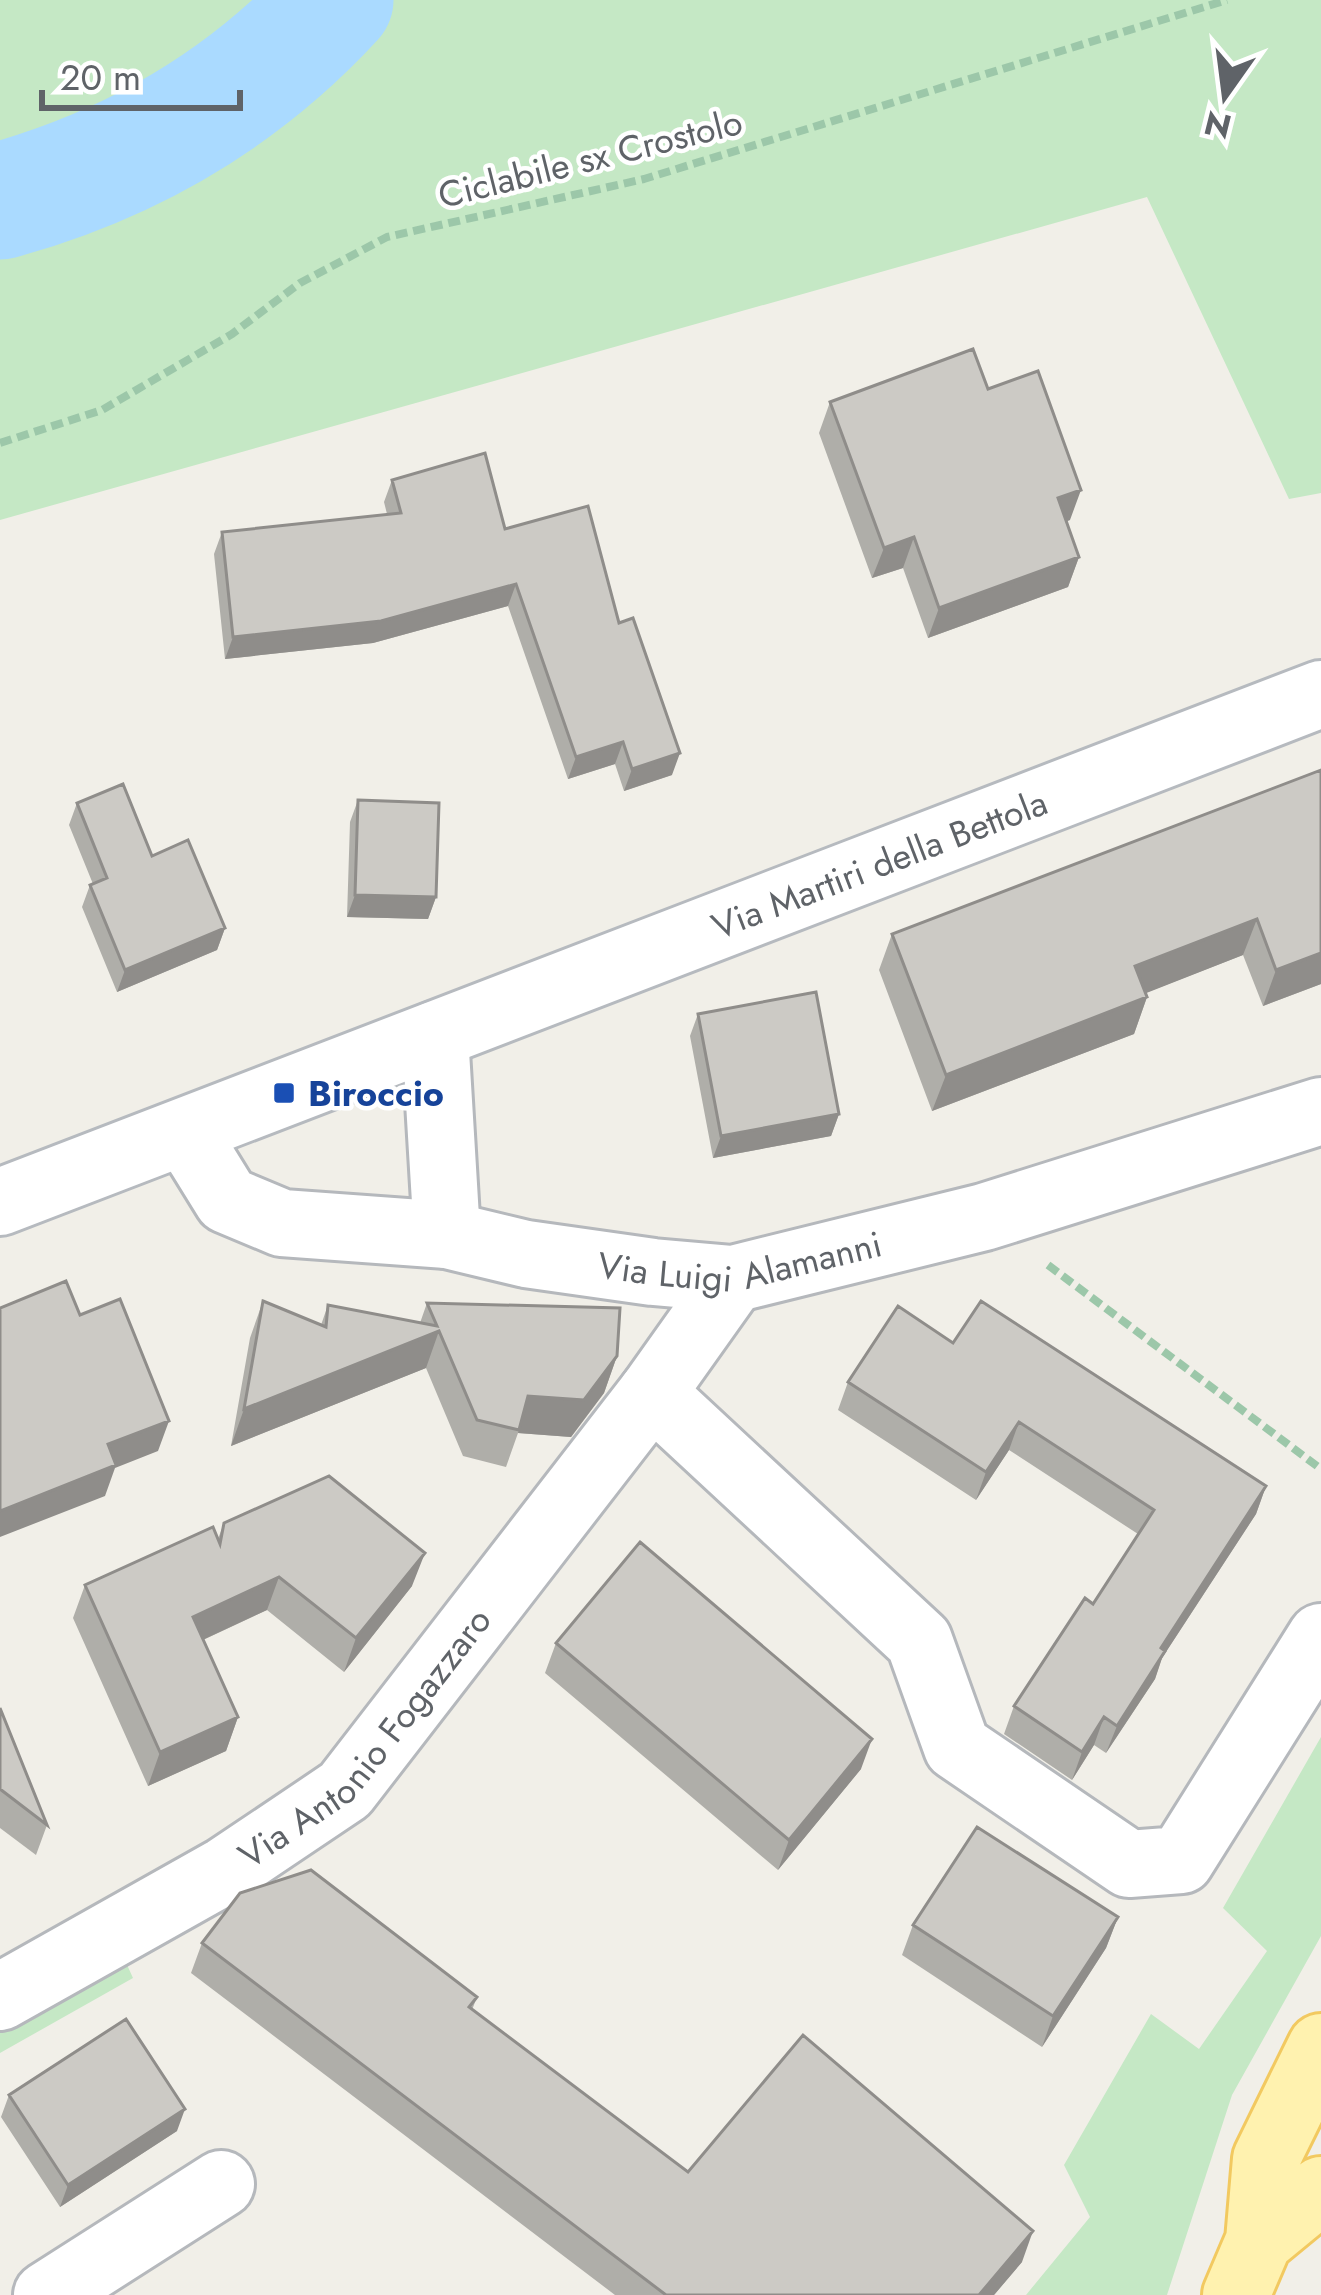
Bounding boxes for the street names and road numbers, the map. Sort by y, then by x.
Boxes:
street label: Ciclabile sx Crostolo [433,95,747,221]
street label: Via Martiri della Bettola [704,776,1055,952]
street label: Via Luigi Alamanni [595,1217,887,1305]
street label: Via Antonio Fogazzaro [228,1596,503,1881]

